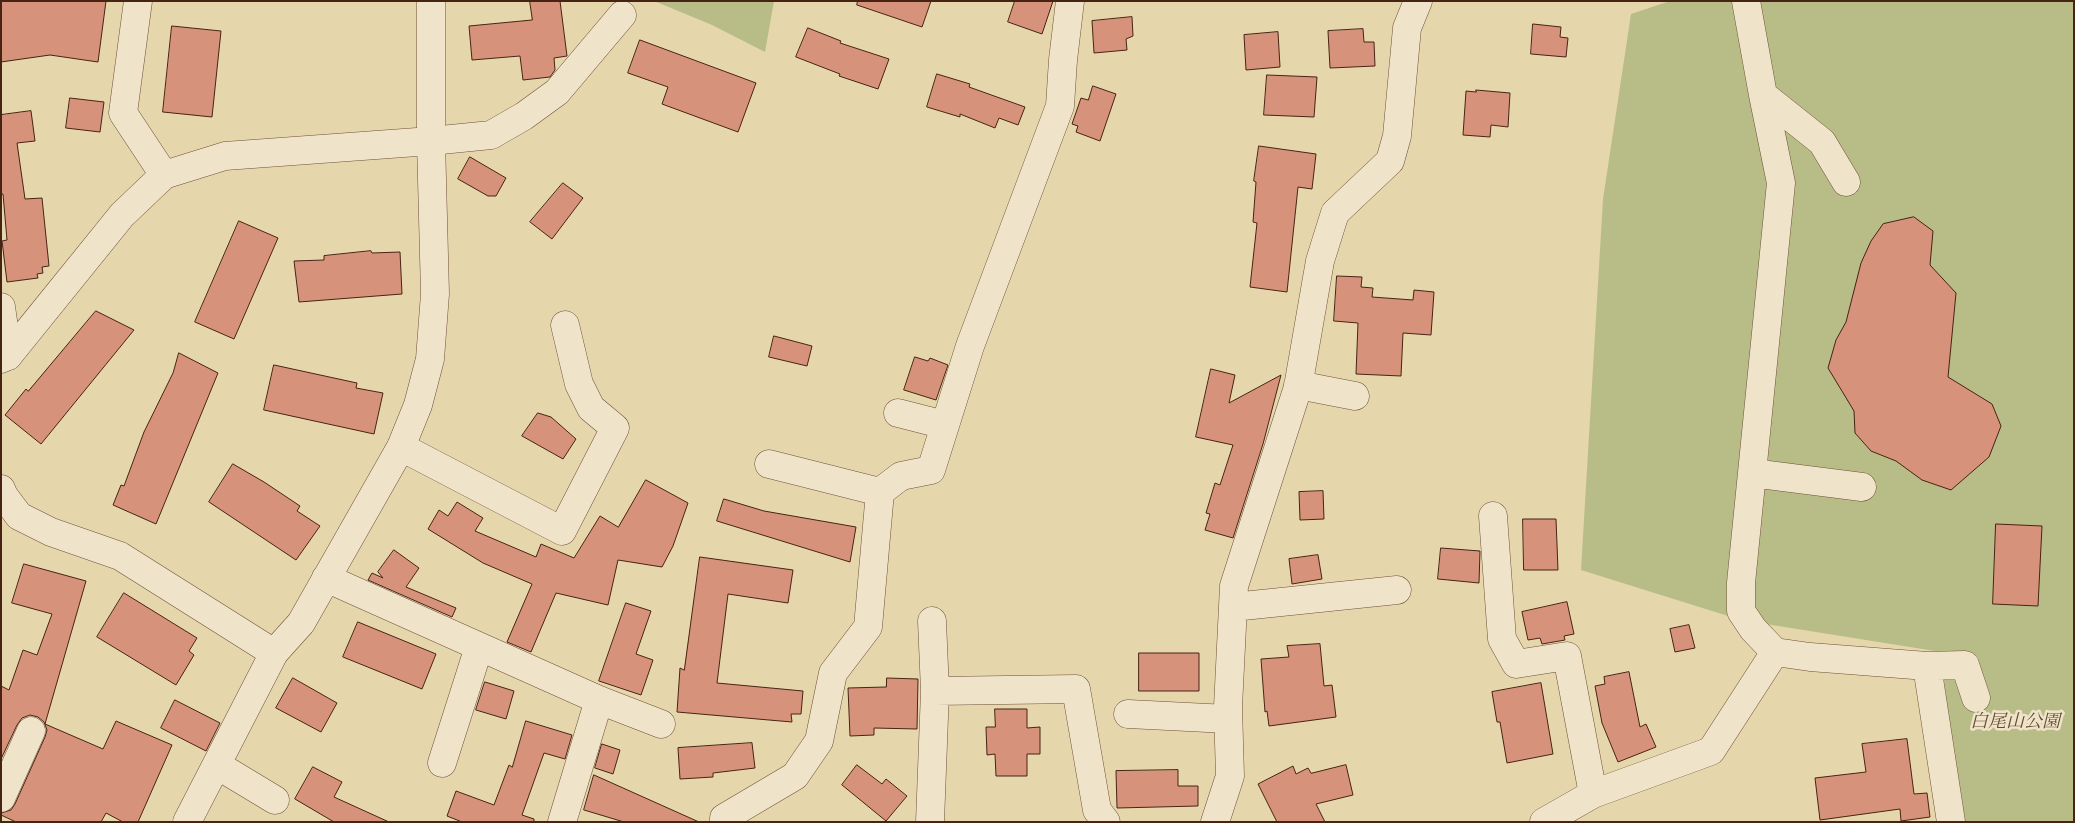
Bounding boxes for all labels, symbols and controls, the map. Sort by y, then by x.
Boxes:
park label: 白尾山公園 [1970,711,2060,733]

